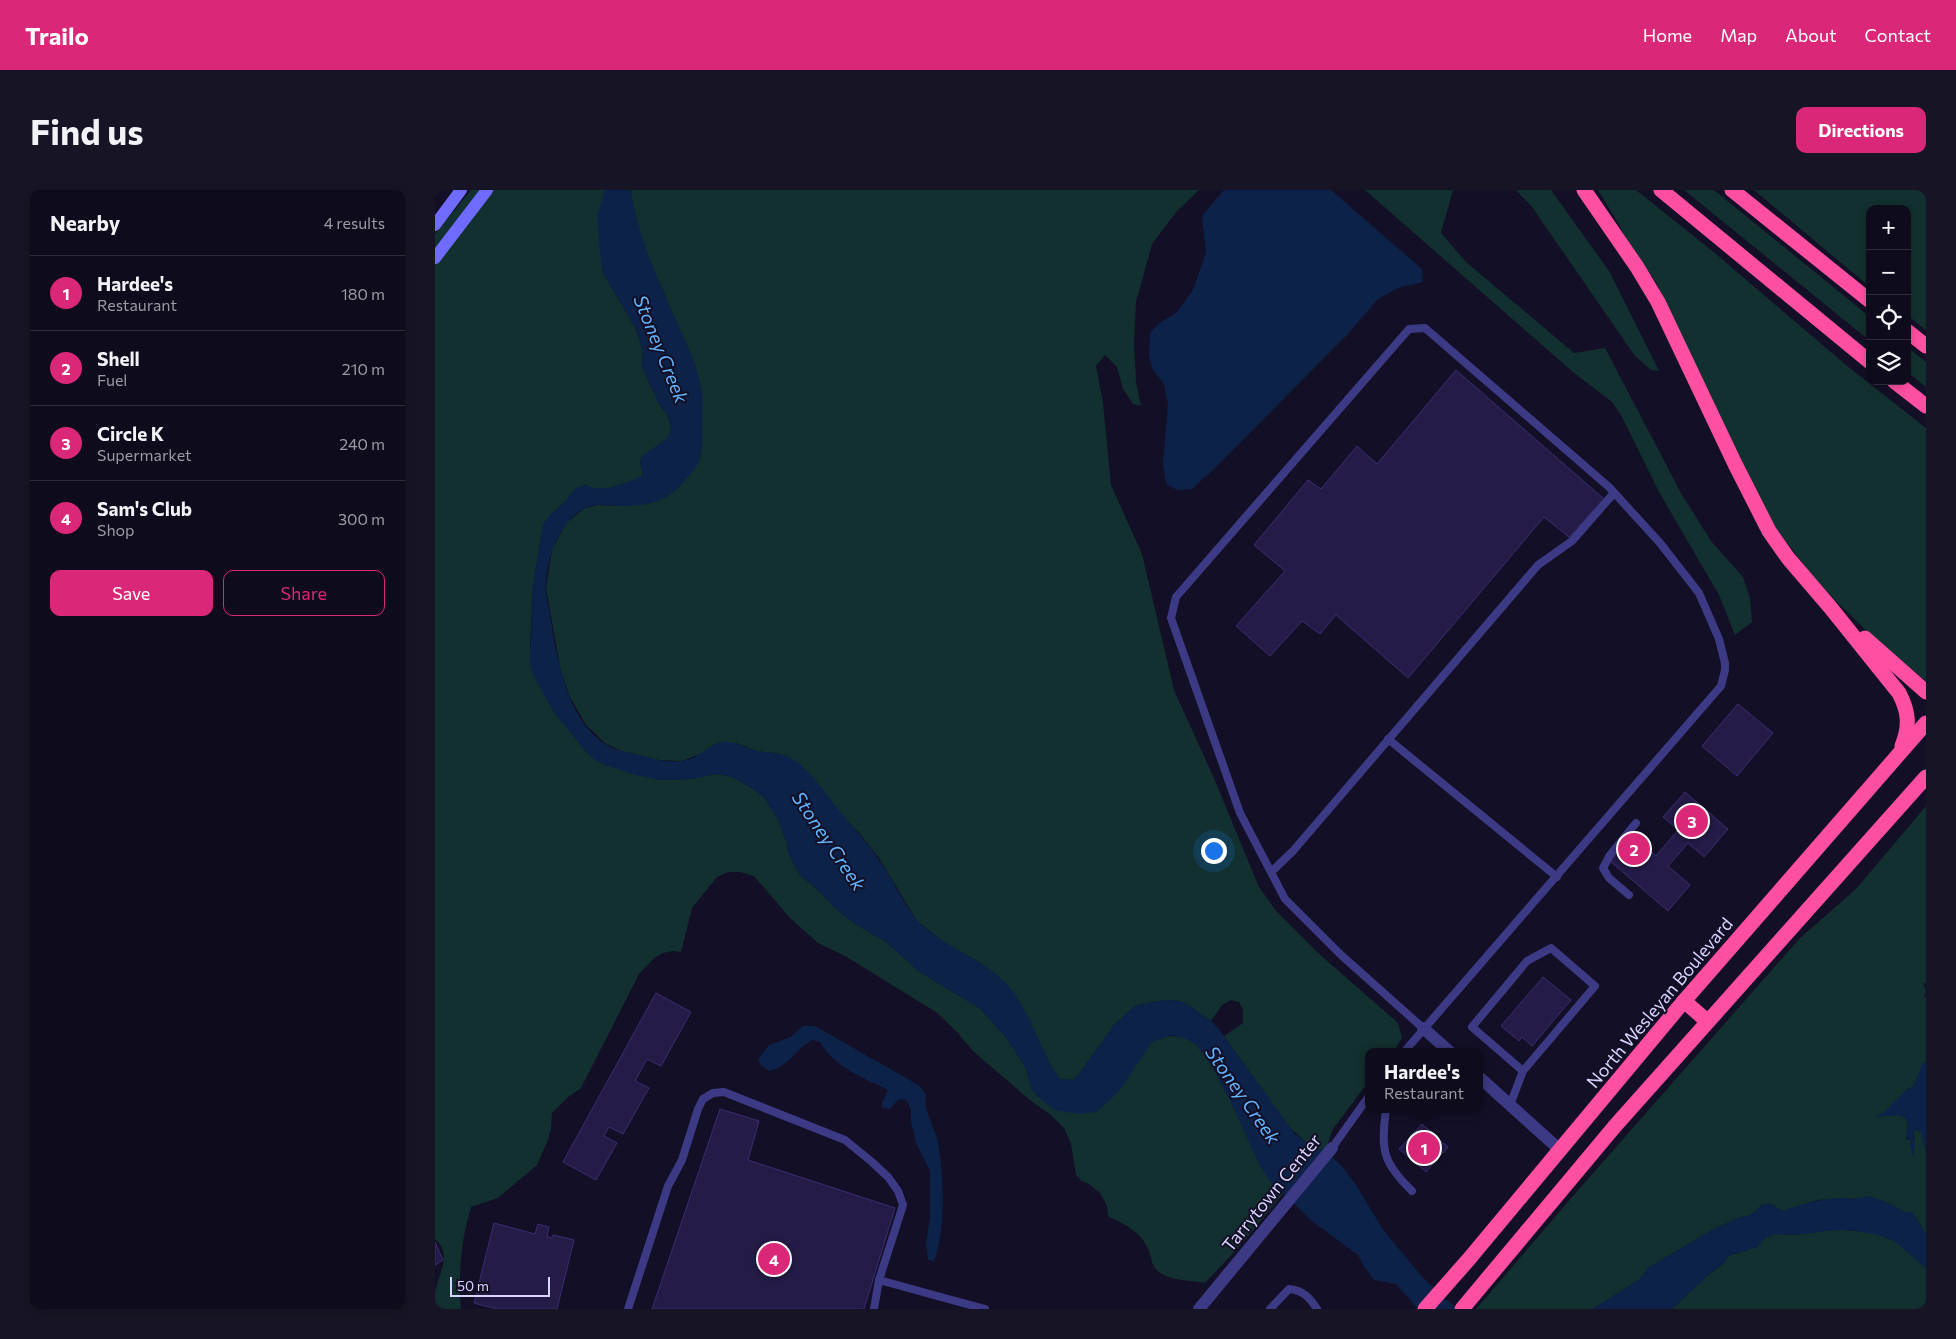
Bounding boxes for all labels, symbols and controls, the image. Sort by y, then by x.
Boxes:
text: Trailo [25,21,89,50]
text: Home [1643,24,1692,46]
text: Map [1720,24,1757,46]
text: About [1785,24,1837,46]
text: Contact [1865,24,1931,46]
button: Directions [1796,107,1926,153]
text: Find us [30,109,144,152]
map controls [1866,205,1911,385]
button: + [1866,205,1911,250]
text: Nearby [50,210,120,235]
text: 4 results [324,213,385,232]
button: − [1866,250,1911,295]
text: Hardee's [97,272,173,295]
text: 1 [62,284,70,303]
text: 180 m [341,284,385,303]
water label: Stoney Creek [629,291,694,407]
text: Restaurant [97,295,177,314]
button: locate [1866,295,1911,340]
button: layers [1866,340,1911,385]
text: Shell [97,347,140,370]
text: 2 [61,359,71,378]
text: 210 m [342,359,385,378]
text: Fuel [97,370,127,389]
text: Circle K [97,422,164,445]
text: 3 [61,434,71,453]
text: 240 m [339,434,385,453]
text: Supermarket [97,445,192,464]
text: Sam's Club [97,497,192,520]
text: 4 [61,509,71,528]
text: 300 m [338,509,385,528]
text: Shop [97,520,135,539]
button: Save [50,570,213,616]
button: Share [223,570,385,616]
water label: Stoney Creek [788,787,871,895]
pin: 3 [1676,802,1708,840]
pin: 2 [1618,830,1650,868]
your location [1201,838,1227,864]
street label: North Wesleyan Boulevard [1582,913,1737,1092]
water label: Stoney Creek [1201,1041,1286,1149]
popup [1365,1048,1483,1113]
text: Hardee's [1384,1060,1460,1083]
text: Restaurant [1384,1083,1464,1102]
street label: Tarrytown Center [1217,1129,1325,1256]
pin: 1 [1408,1129,1440,1167]
pin: 4 [758,1240,790,1278]
scale bar [450,1274,550,1297]
text: 50 m [457,1277,489,1294]

